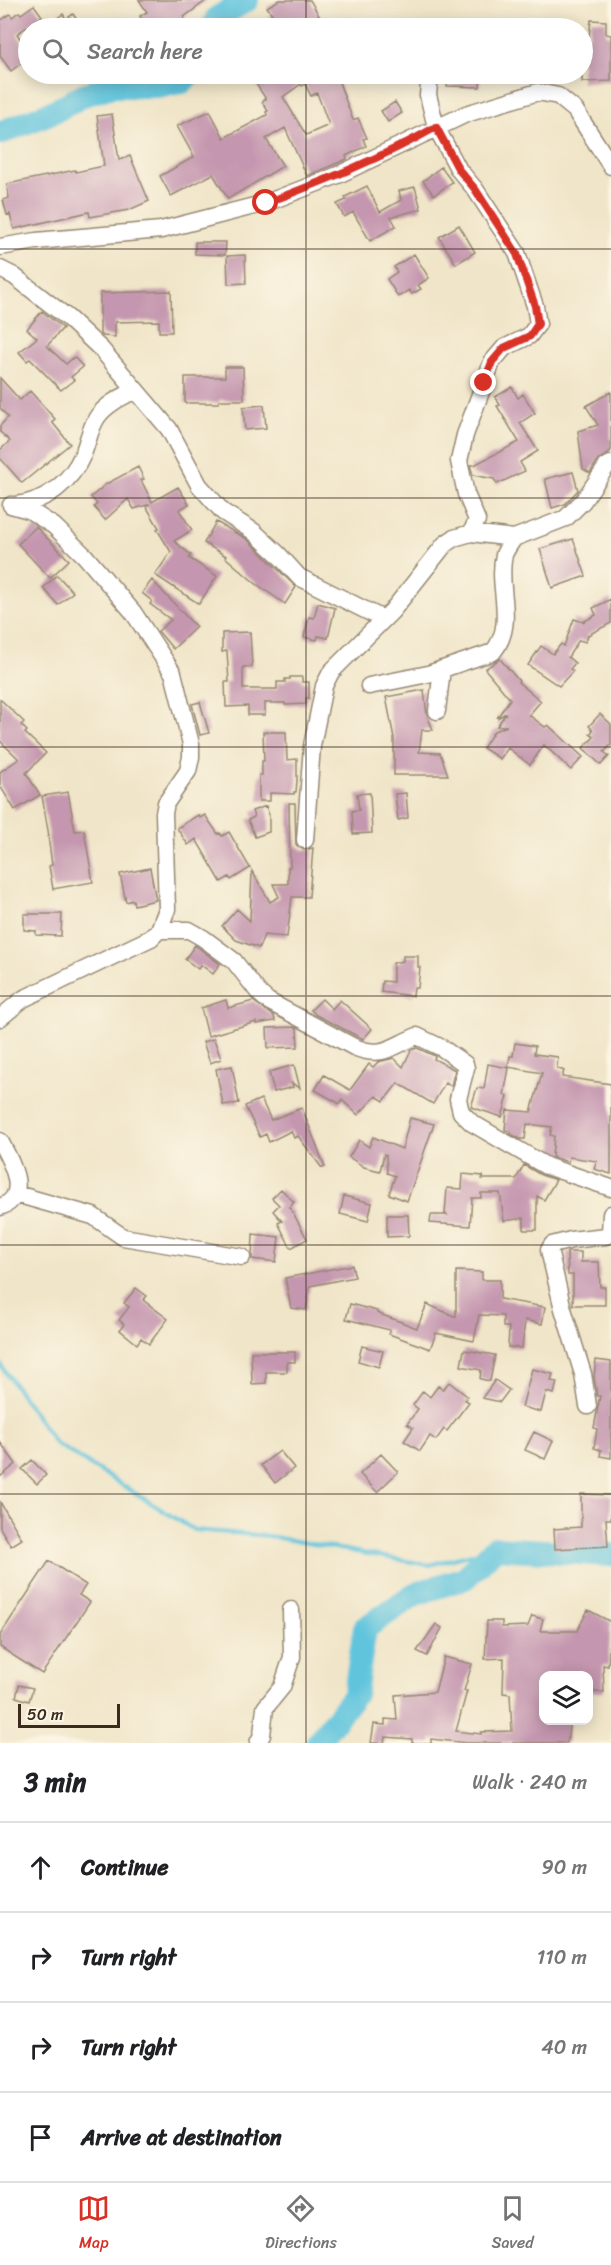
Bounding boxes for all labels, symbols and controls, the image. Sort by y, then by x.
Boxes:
search box [18,18,593,84]
text: Search here [87,32,203,71]
icon: search [39,35,72,68]
route start [252,189,278,215]
route end [470,369,496,395]
map controls [539,1671,593,1725]
button: layers [539,1671,593,1725]
text: 50 m [27,1700,63,1729]
scale bar [18,1701,120,1728]
text: 3 min [24,1759,86,1805]
text: Walk · 240 m [472,1765,587,1800]
text: Continue [81,1848,169,1887]
text: 90 m [542,1850,587,1885]
icon: ahead [24,1851,57,1884]
text: Turn right [81,1938,176,1977]
text: 110 m [537,1940,587,1975]
icon: right [24,1941,57,1974]
text: Turn right [81,2028,176,2067]
text: 40 m [541,2030,587,2065]
icon: right [24,2031,57,2064]
text: Arrive at destination [81,2118,282,2157]
icon: arrive [24,2121,57,2154]
tab: Map [77,2192,110,2257]
tab: Directions [265,2192,337,2257]
tab: Saved [491,2192,534,2257]

